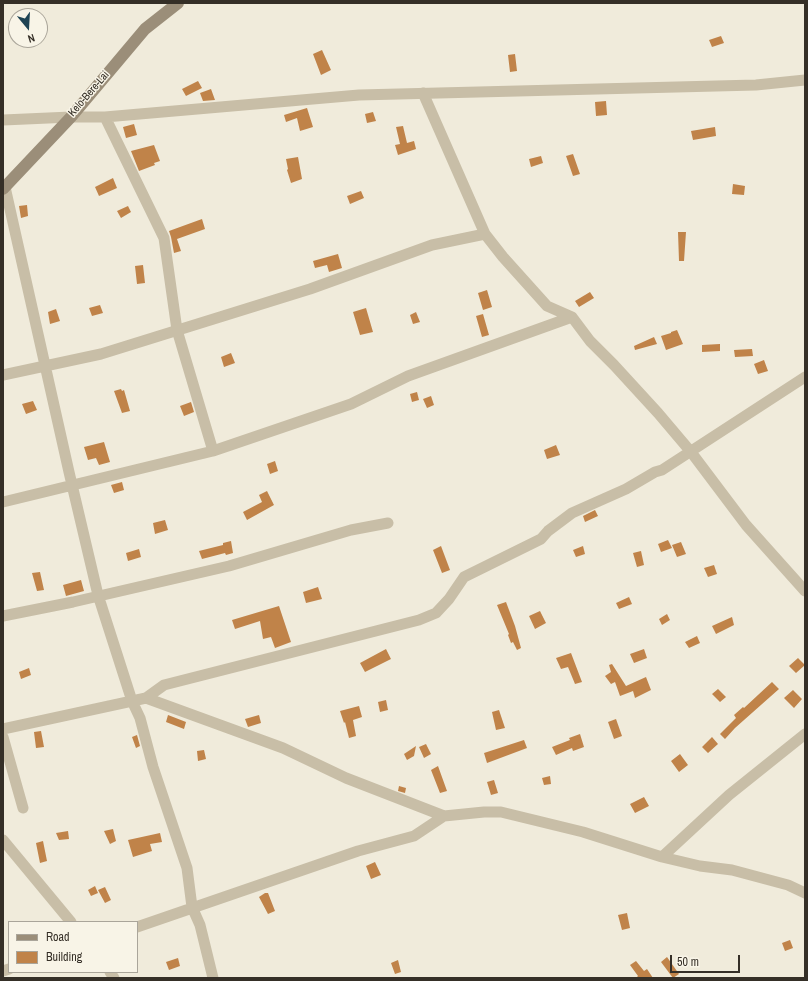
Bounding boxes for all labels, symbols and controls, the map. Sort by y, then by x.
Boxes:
north arrow [8,8,48,48]
text: N [26,31,37,46]
street label: Kelo-Bere-Lai [66,69,112,119]
legend [8,921,138,973]
text: Road [46,929,70,945]
scale bar [672,947,742,973]
text: Building [46,949,82,965]
text: 50 m [677,954,699,970]

